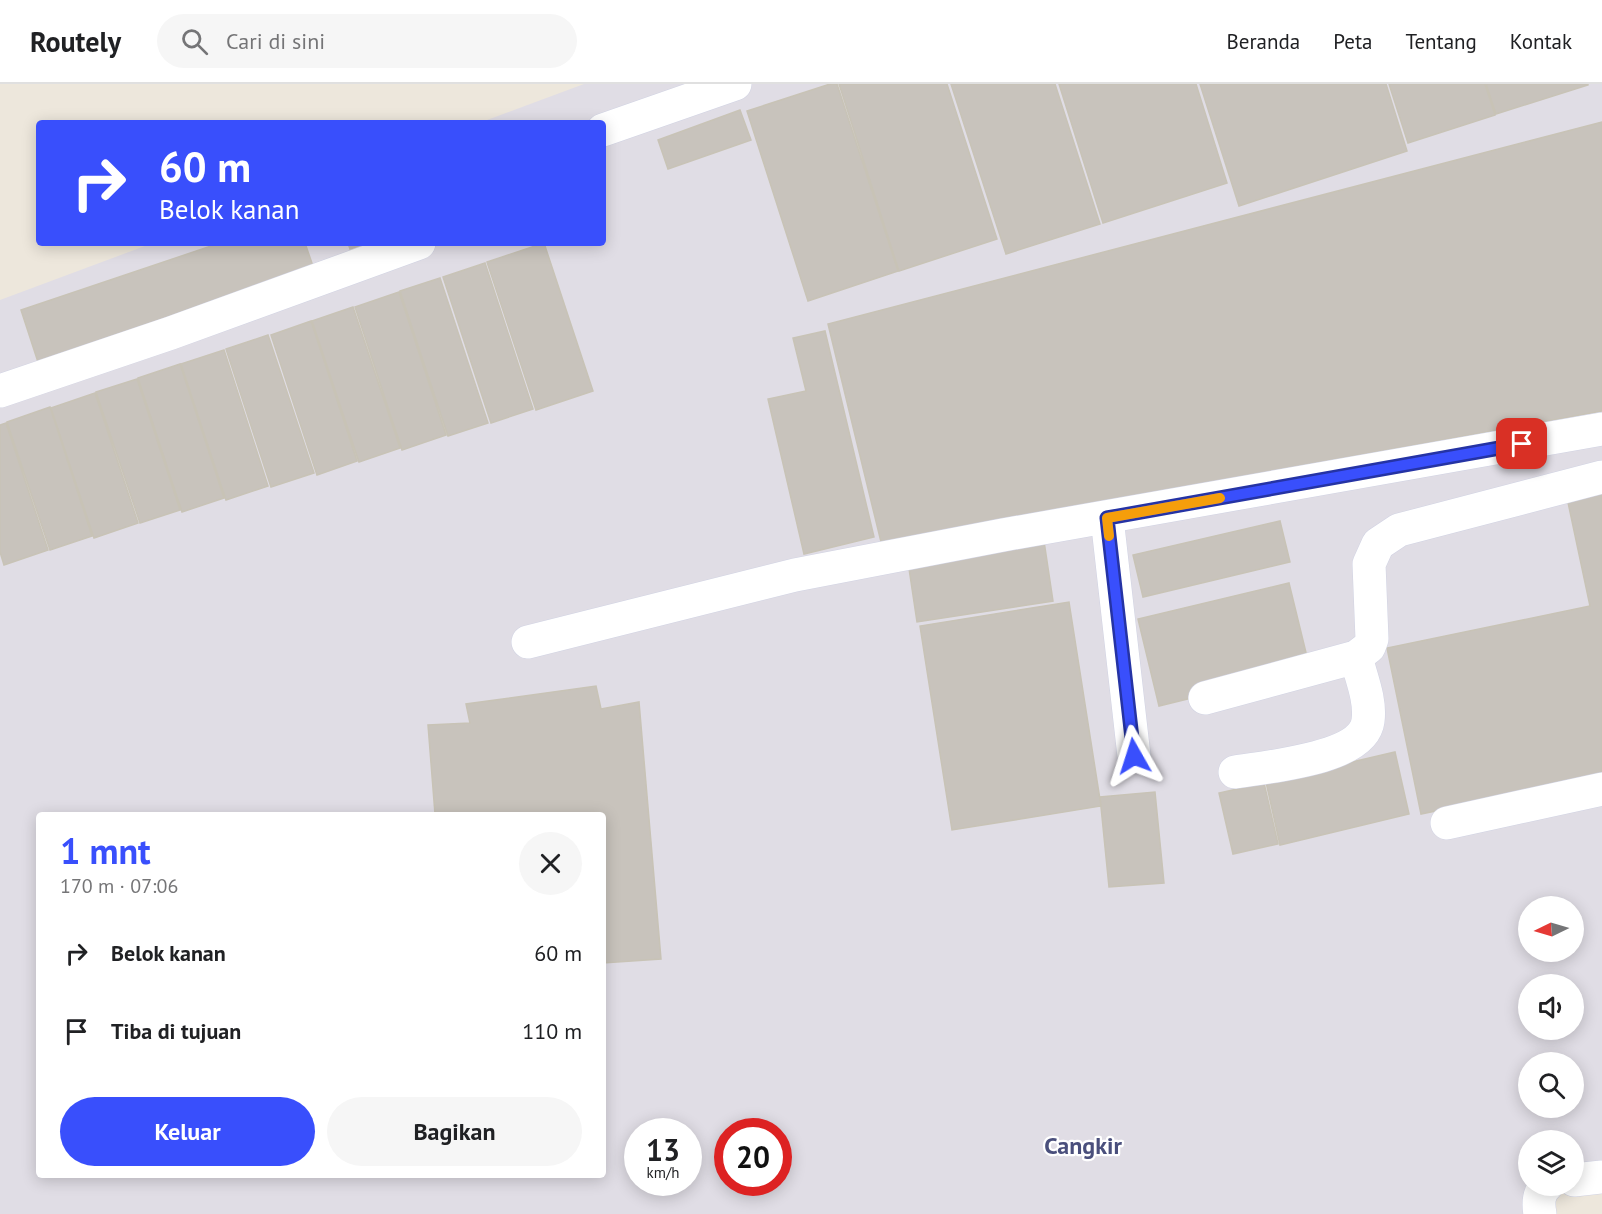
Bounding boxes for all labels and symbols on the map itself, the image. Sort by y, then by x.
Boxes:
pin [1496,418,1547,469]
position arrow [1102,724,1166,788]
north arrow [1518,896,1584,962]
speed limit sign: 20 [714,1118,792,1196]
district label: Cangkir [1044,1130,1122,1161]

